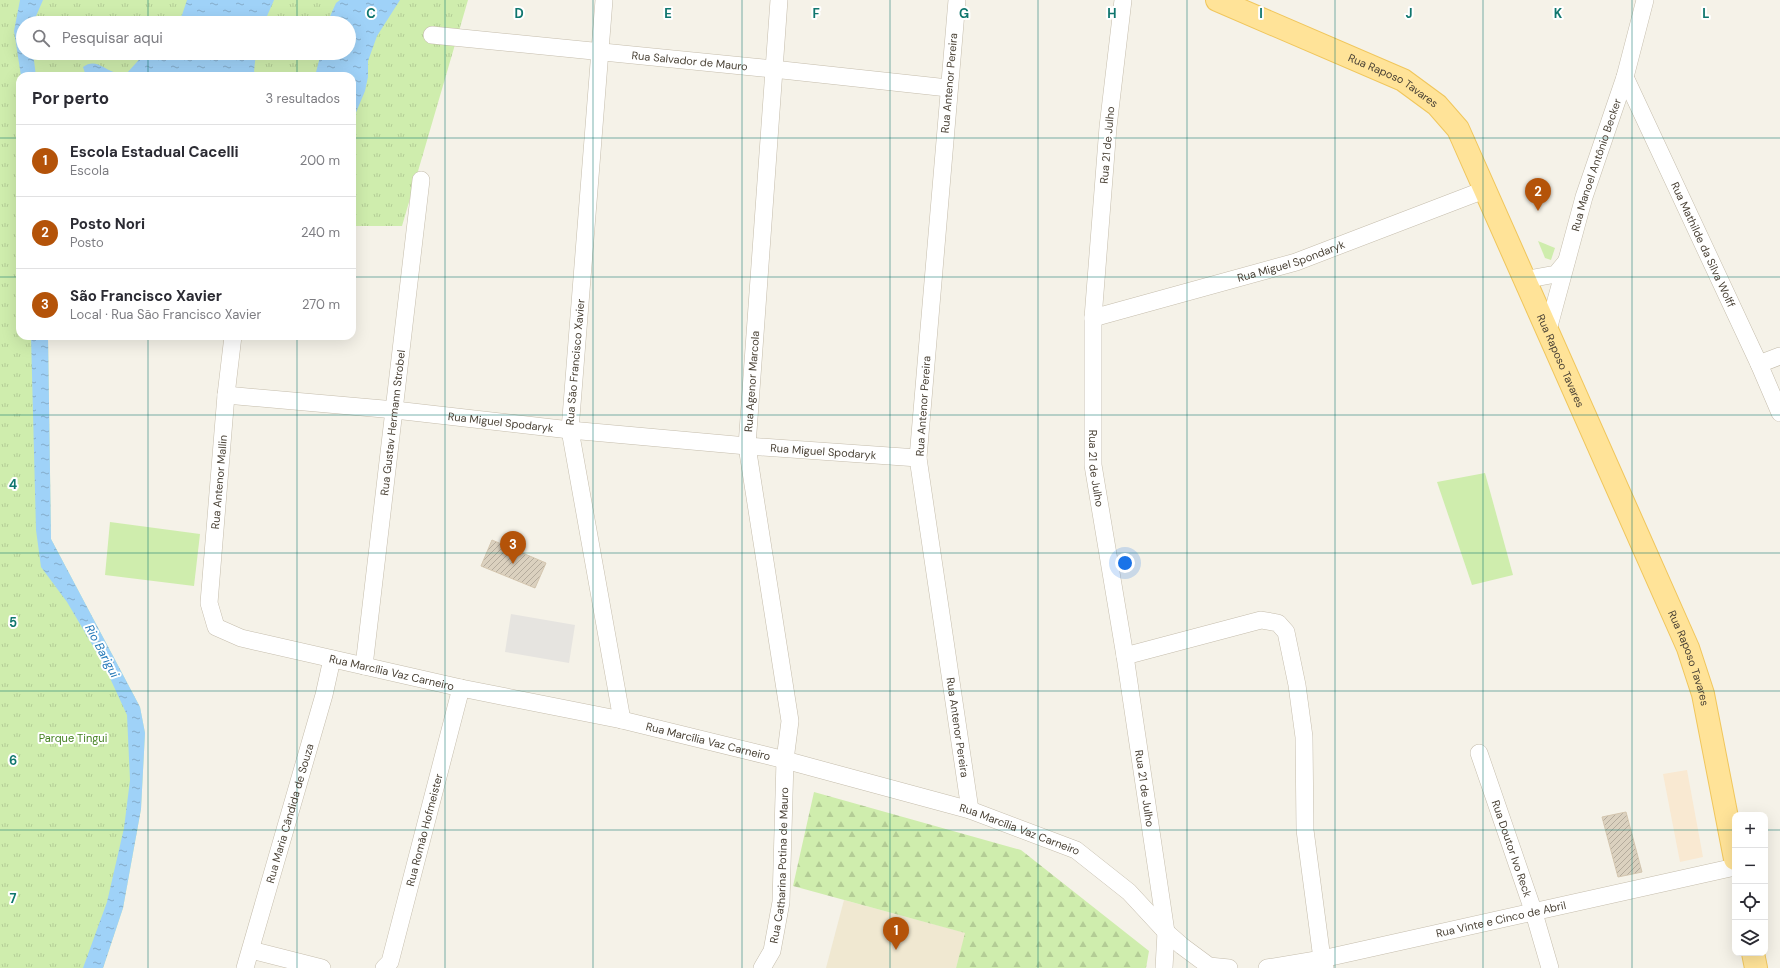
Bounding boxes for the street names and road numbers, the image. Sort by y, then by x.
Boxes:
street label: Rua Antenor Pereira [938,32,960,134]
street label: Rua Salvador de Mauro [631,48,748,73]
street label: Rua Raposo Tavares [1346,50,1441,111]
street label: Rua Manoel Antônio Becker [1568,97,1624,233]
street label: Rua 21 de Julho [1097,106,1117,184]
street label: Rua Mathilde da Silva Wolff [1668,180,1739,310]
street label: Rua Miguel Spondaryk [1235,237,1347,285]
street label: Rua São Francisco Xavier [562,298,588,426]
street label: Rua Raposo Tavares [1534,312,1588,410]
street label: Rua Agenor Marcola [741,330,762,433]
street label: Rua Gustav Hermann Strobel [377,349,408,496]
street label: Rua Antenor Pereira [913,355,933,457]
street label: Rua Miguel Spodaryk [447,409,555,435]
street label: Rua 21 de Julho [1086,430,1107,508]
street label: Rua Antenor Mallin [208,434,230,530]
street label: Rua Miguel Spodaryk [770,441,877,462]
street label: Rua Raposo Tavares [1665,608,1712,707]
street label: Rua Marcília Vaz Carneiro [328,651,456,693]
street label: Rua Antenor Pereira [944,677,972,778]
street label: Rua Marcília Vaz Carneiro [644,719,772,763]
street label: Rua Maria Cândida de Souza [263,742,317,885]
street label: Rua 21 de Julho [1132,749,1157,828]
street label: Rua Romão Hofmeister [403,772,446,888]
street label: Rua Catharina Potina de Mauro [767,787,791,944]
street label: Rua Doutor Ivo Reck [1489,798,1535,899]
street label: Rua Marcília Vaz Carneiro [958,800,1084,858]
street label: Rua Vinte e Cinco de Abril [1435,898,1567,940]

